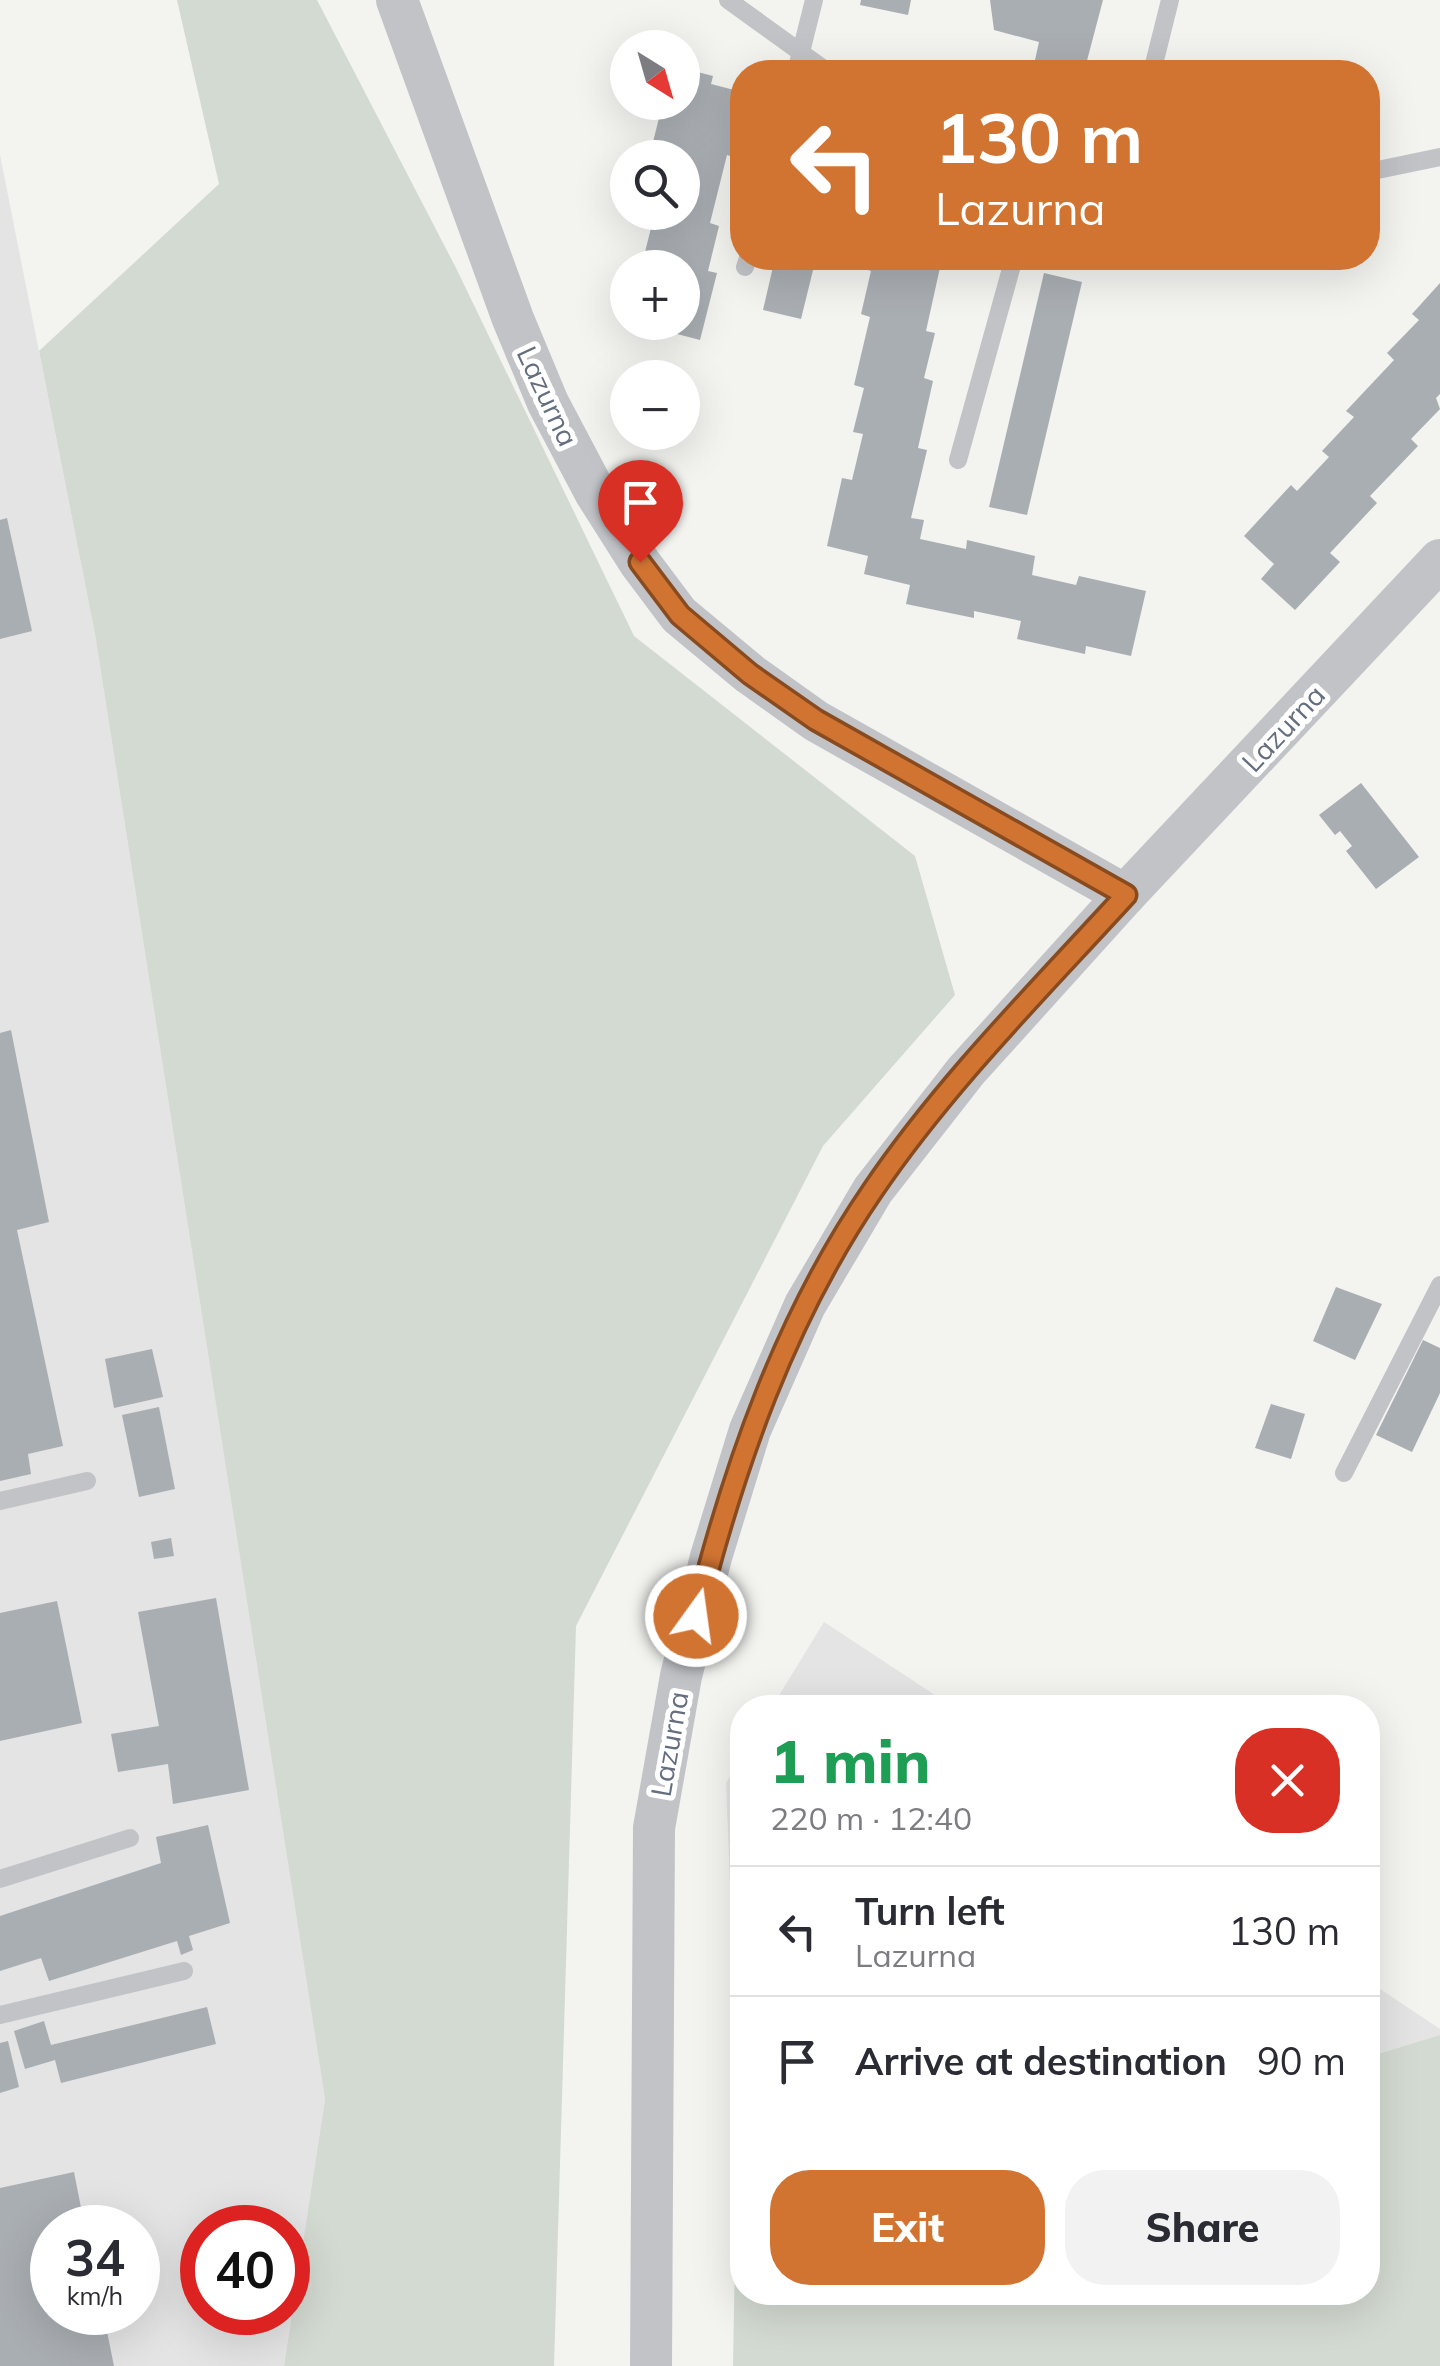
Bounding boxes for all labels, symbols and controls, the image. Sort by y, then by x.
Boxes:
north arrow [610,30,700,120]
map controls [610,30,700,450]
text: 130 m [935,93,1143,181]
icon: left [770,100,900,230]
button: search [610,140,700,230]
text: Lazurna [935,180,1106,236]
button: + [610,250,700,340]
street label: Lazurna [510,341,586,451]
button: − [610,360,700,450]
pin [598,460,683,563]
icon: arrive [613,475,668,530]
street label: Lazurna [1234,677,1332,779]
position arrow [644,1564,748,1668]
street label: Lazurna [643,1689,695,1799]
text: 1 min [770,1723,931,1798]
button: close [1235,1728,1340,1833]
text: 220 m · 12:40 [770,1798,972,1838]
text: Turn left [855,1887,1005,1935]
icon: left [770,1904,825,1959]
text: 130 m [1228,1907,1340,1955]
text: Lazurna [855,1935,976,1975]
icon: arrive [770,2034,825,2089]
text: Arrive at destination [855,2037,1227,2085]
text: 90 m [1257,2037,1346,2085]
button: Exit [770,2170,1045,2285]
button: Share [1065,2170,1340,2285]
speed limit sign: 40 [180,2205,310,2335]
text: 34 [65,2226,125,2289]
text: km/h [67,2280,123,2311]

